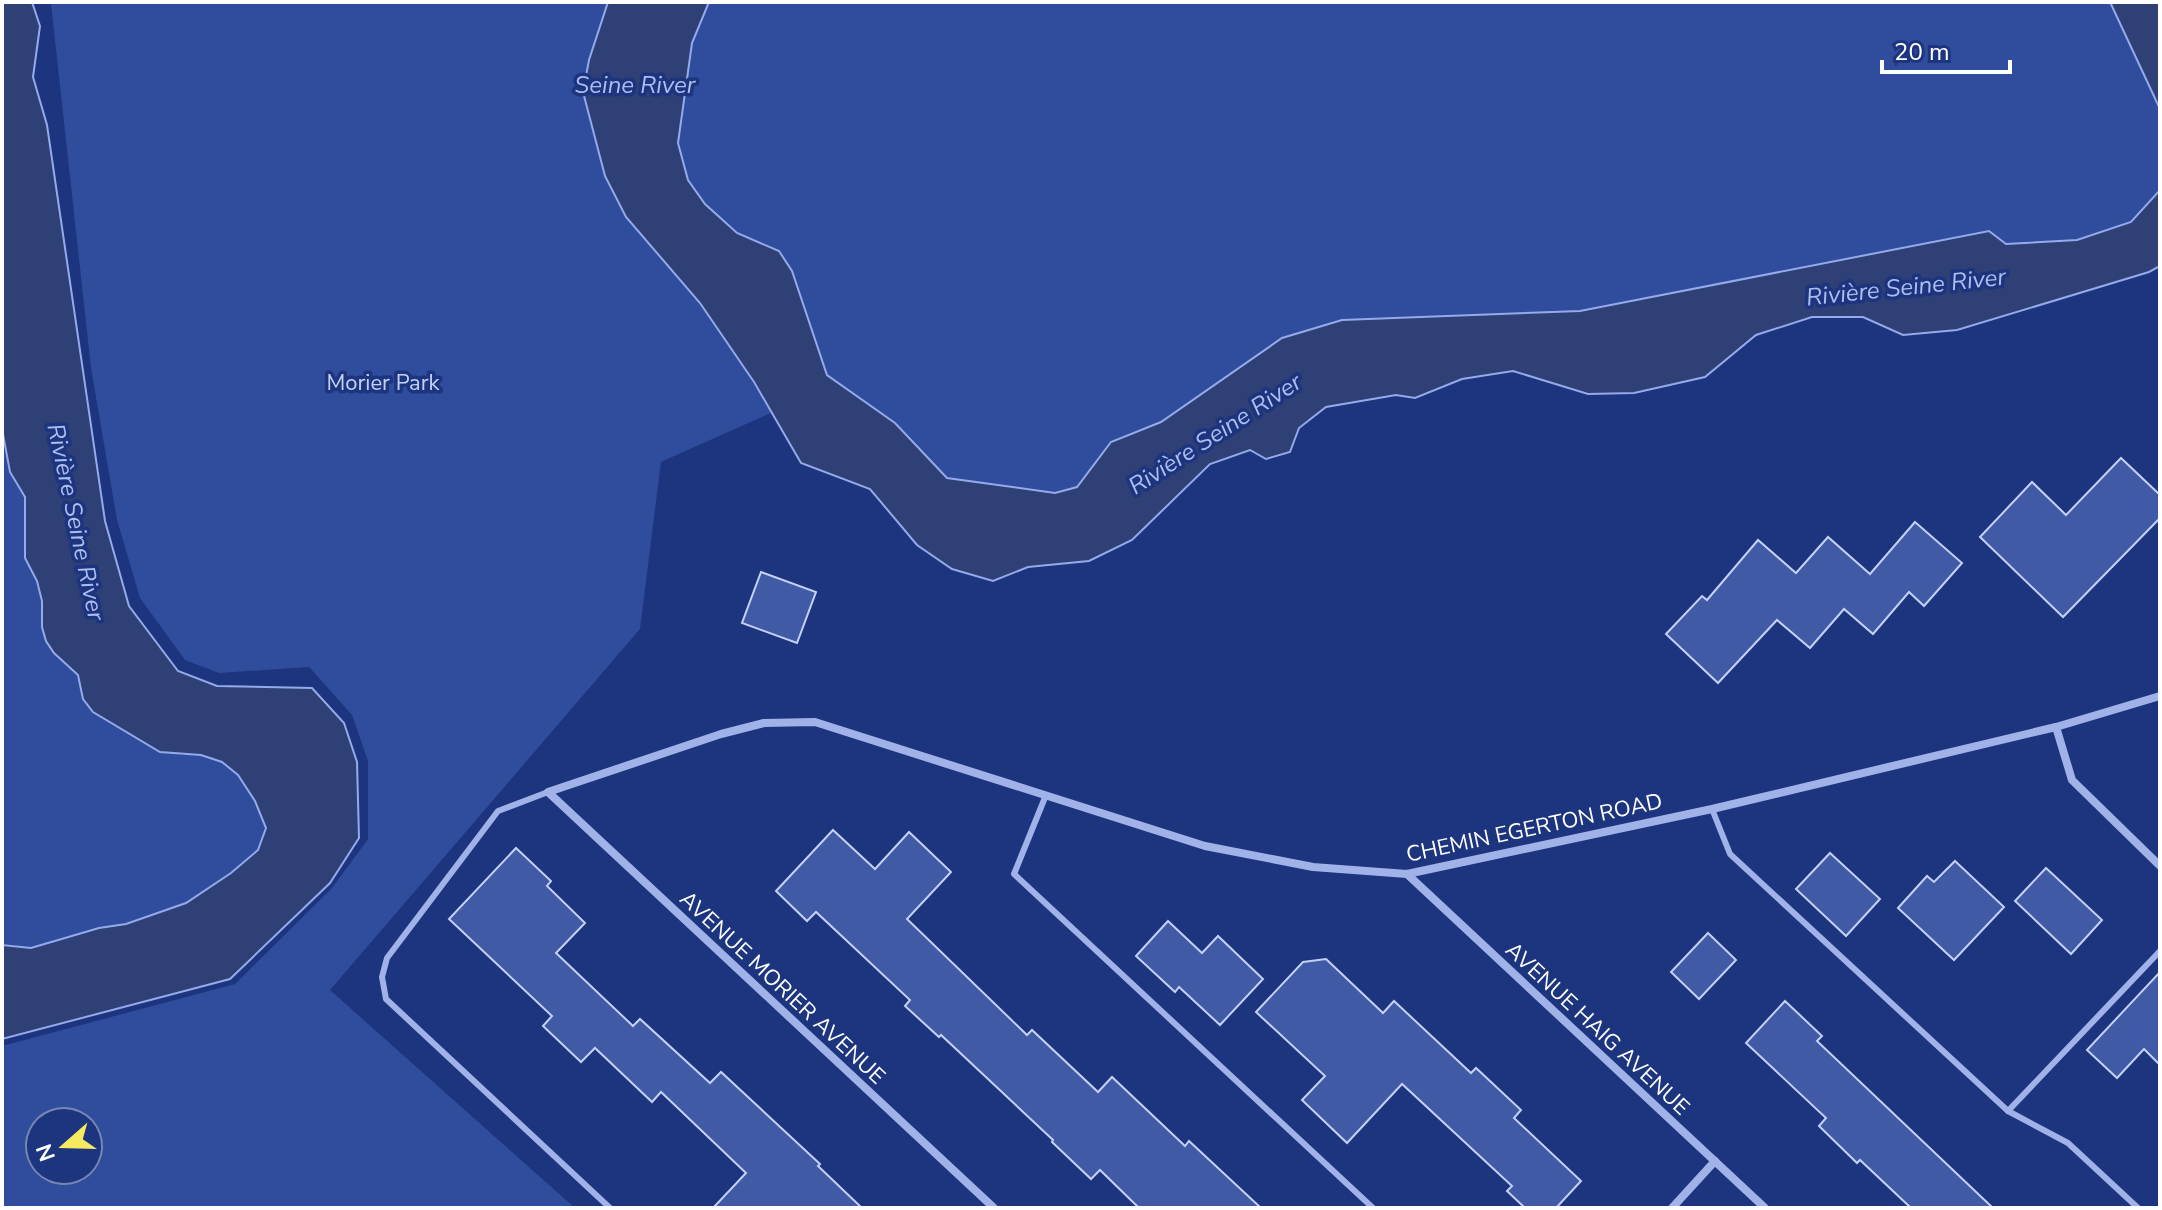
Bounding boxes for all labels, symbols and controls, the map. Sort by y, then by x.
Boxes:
scale bar [1882,24,2010,74]
text: 20 m [1894,36,1950,68]
water label: Seine River [575,69,697,101]
water label: Rivière Seine River [1805,260,2009,313]
water label: Rivière Seine River [1122,365,1309,502]
park label: Morier Park [326,368,441,398]
water label: Rivière Seine River [40,421,113,625]
street label: CHEMIN EGERTON ROAD [1403,786,1665,870]
street label: AVENUE MORIER AVENUE [673,884,892,1091]
street label: AVENUE HAIG AVENUE [1499,935,1696,1122]
north arrow [24,1106,104,1186]
text: N [29,1140,63,1165]

